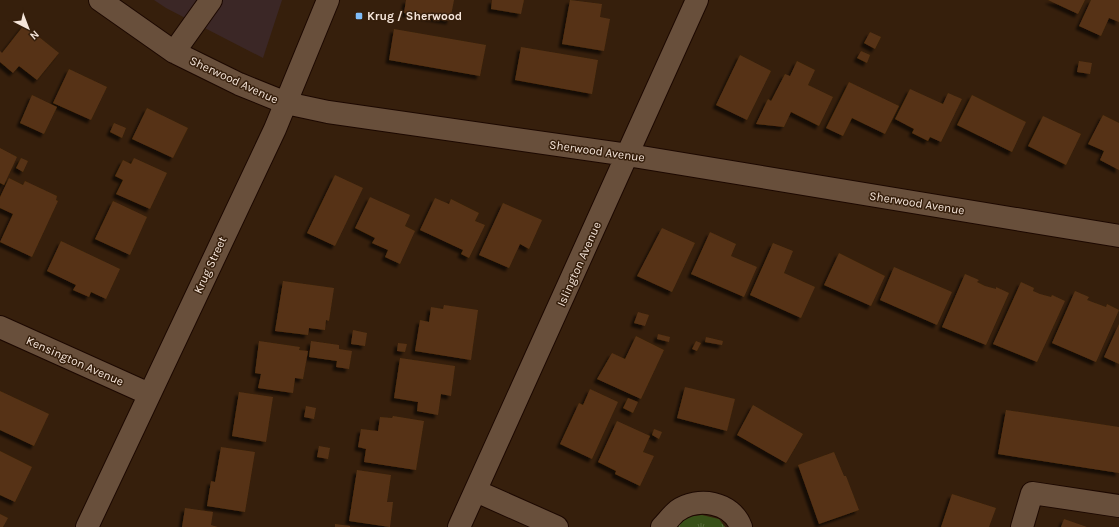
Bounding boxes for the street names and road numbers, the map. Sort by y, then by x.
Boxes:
street label: Sherwood Avenue [187,53,281,107]
street label: Sherwood Avenue [548,137,646,165]
street label: Sherwood Avenue [868,189,966,217]
street label: Islington Avenue [554,219,604,309]
street label: Krug Street [191,234,230,296]
street label: Kensington Avenue [24,333,126,389]

